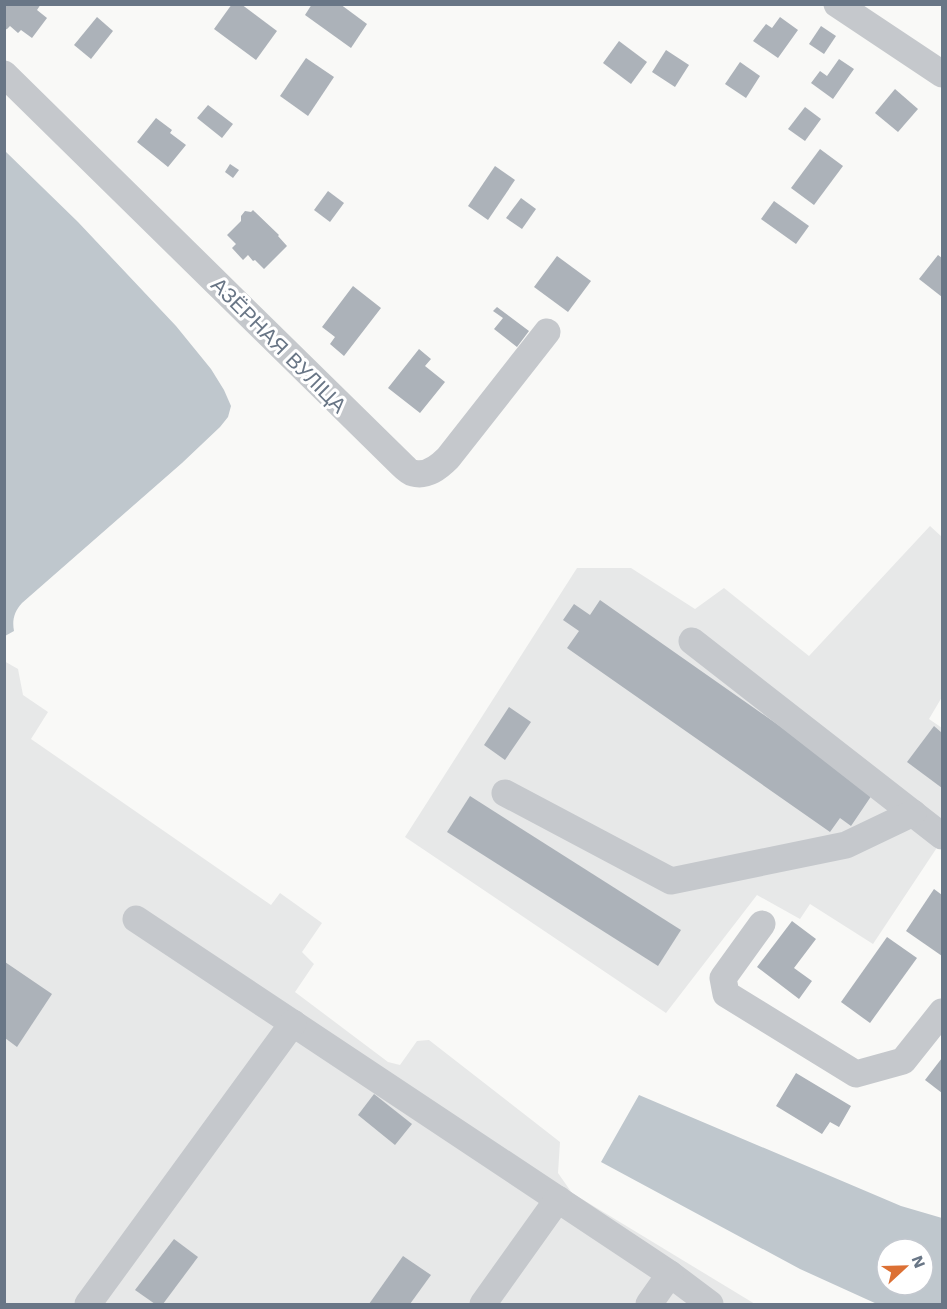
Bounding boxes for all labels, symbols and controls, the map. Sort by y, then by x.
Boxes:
street label: АЗЁРНАЯ ВУЛІЦА [206,272,352,418]
north arrow [875,1237,935,1297]
text: N [907,1253,929,1271]

